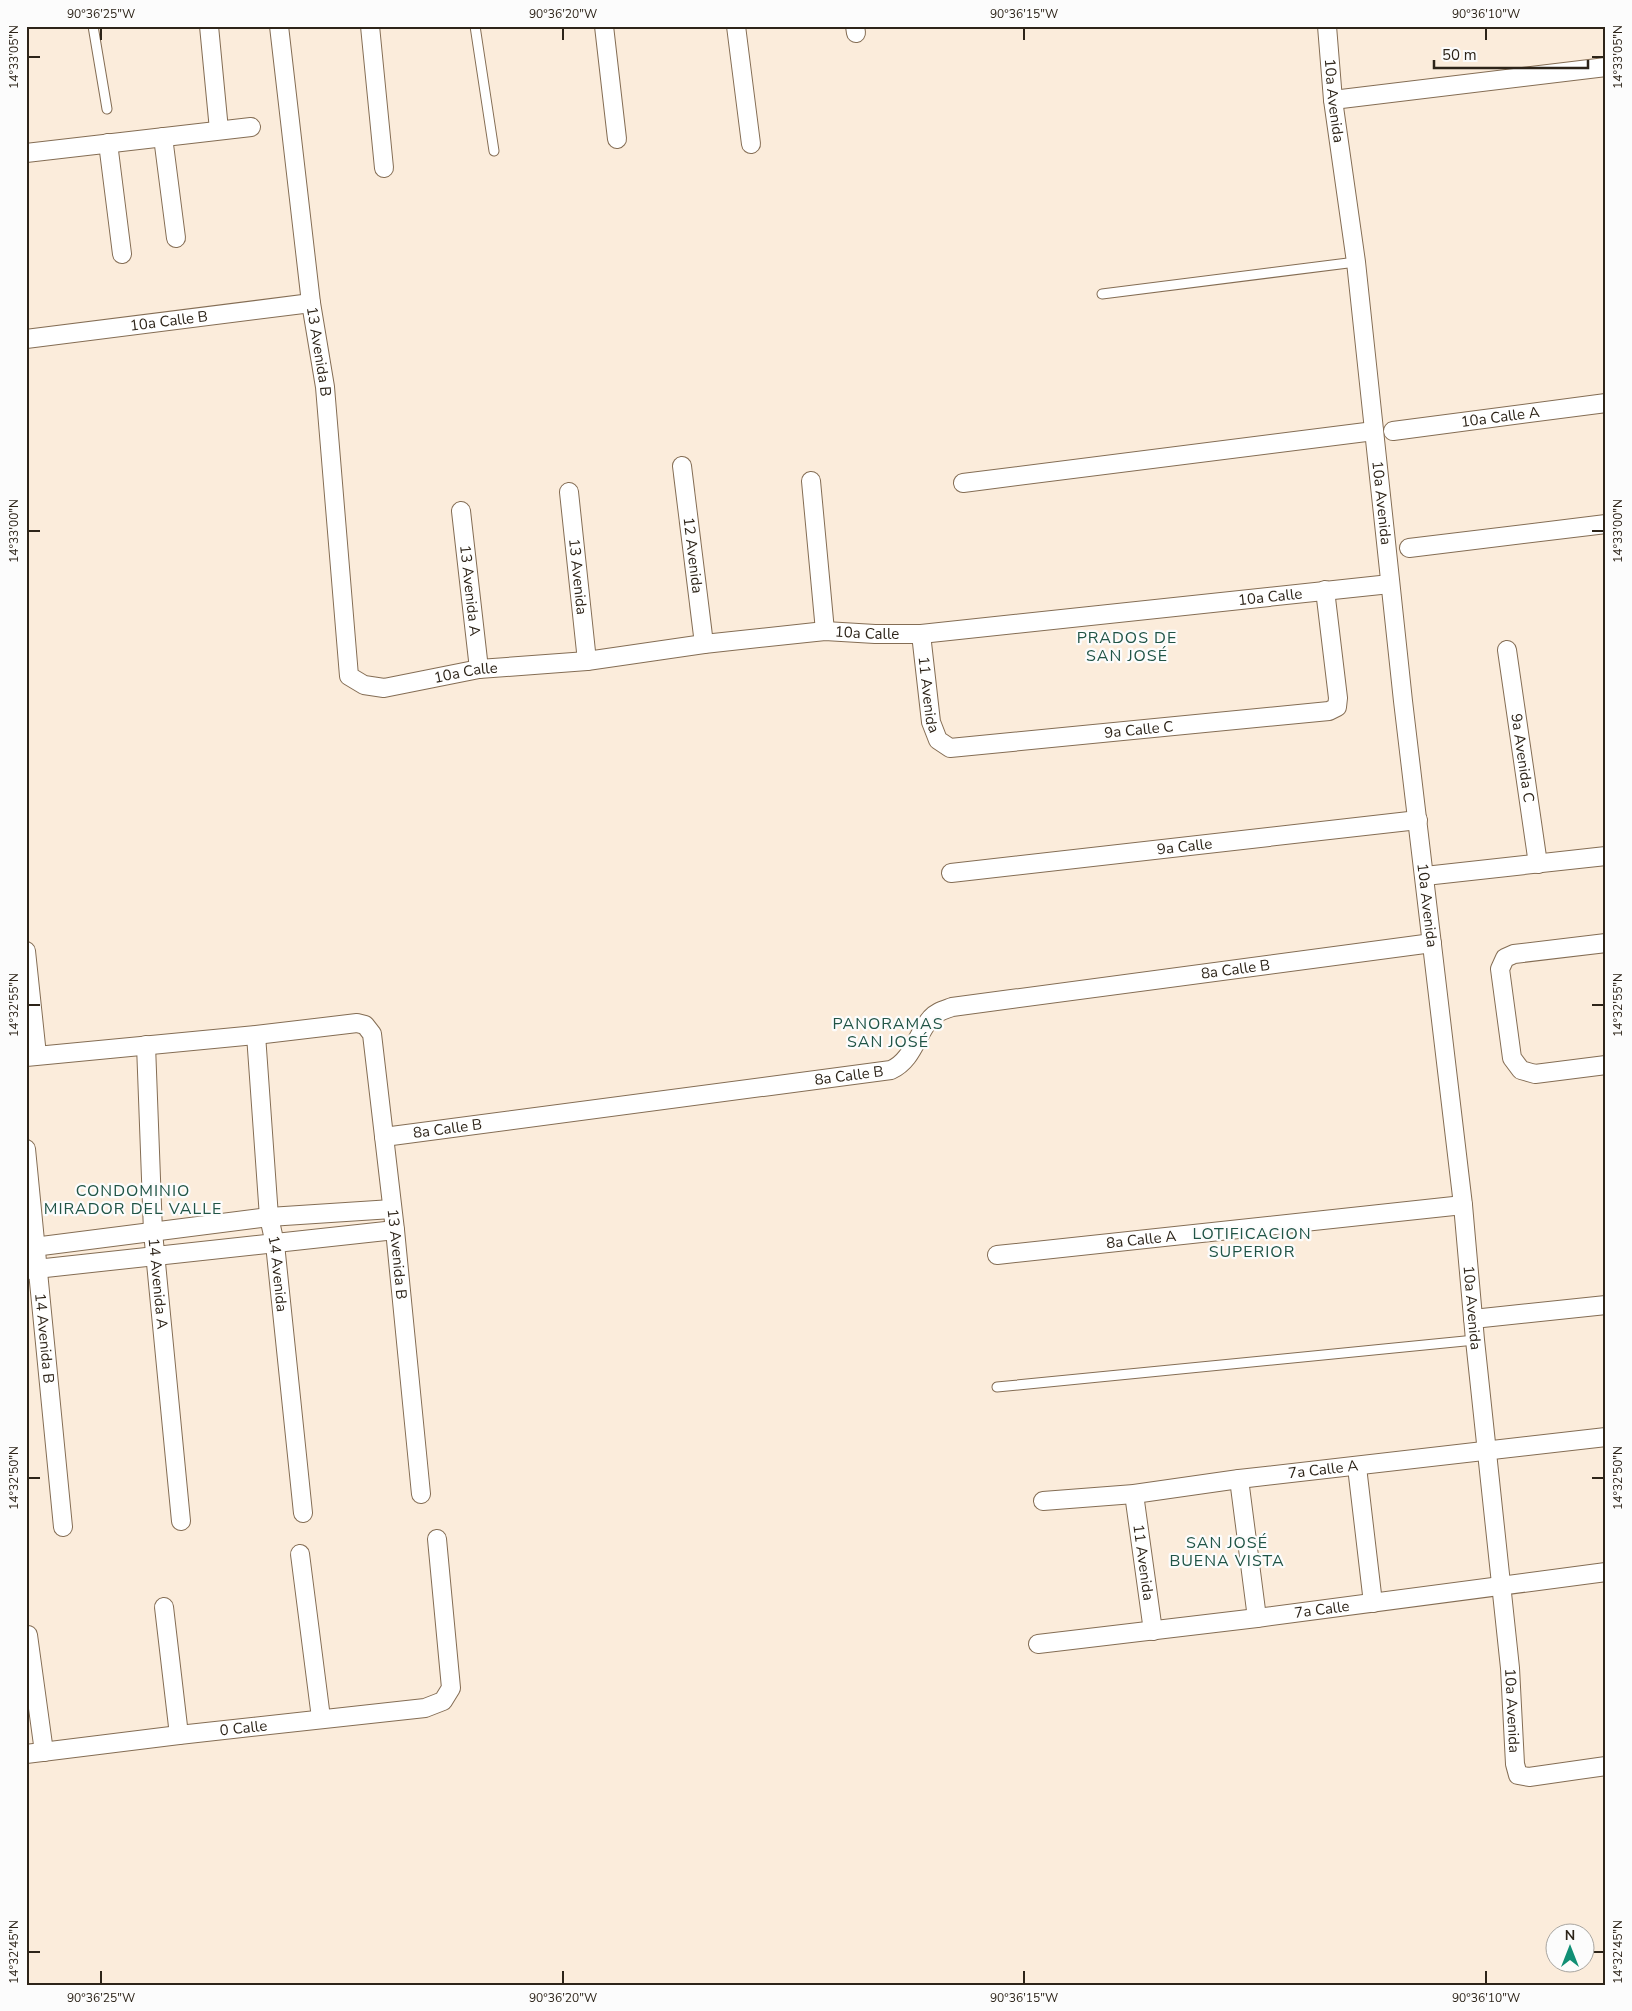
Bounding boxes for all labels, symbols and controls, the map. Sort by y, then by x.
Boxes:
text: 90°36'25"W [67,6,135,22]
text: 90°36'20"W [529,6,597,22]
text: 90°36'15"W [990,6,1058,22]
text: 90°36'10"W [1452,6,1520,22]
text: 14°33'05"N [6,25,22,89]
text: 14°33'05"N [1610,25,1626,89]
scale bar [1434,38,1588,70]
text: 50 m [1442,45,1477,65]
street label: 10a Avenida [1320,58,1349,144]
street label: 13 Avenida B [302,305,336,397]
street label: 10a Calle B [129,306,209,336]
street label: 10a Calle A [1459,402,1541,432]
street label: 10a Avenida [1367,460,1396,546]
text: 14°33'00"N [6,499,22,563]
text: 14°33'00"N [1610,499,1626,563]
street label: 12 Avenida [678,516,708,595]
street label: 13 Avenida [564,537,592,616]
street label: 13 Avenida A [455,544,485,637]
street label: 10a Calle [1237,583,1303,610]
street label: 10a Calle [834,622,899,644]
district label: PRADOS DE SAN JOSÉ [1077,627,1177,667]
street label: 11 Avenida [914,655,944,736]
street label: 10a Calle [432,658,498,688]
street label: 9a Avenida C [1506,712,1539,804]
street label: 9a Calle C [1103,716,1174,743]
street label: 9a Calle [1156,833,1213,860]
street label: 10a Avenida [1412,862,1442,948]
street label: 8a Calle B [1200,955,1271,984]
text: 14°32'55"N [6,973,22,1037]
text: 14°32'55"N [1610,973,1626,1037]
district label: PANORAMAS SAN JOSÉ [832,1013,944,1053]
street label: 8a Calle B [813,1061,885,1090]
street label: 8a Calle B [412,1114,483,1143]
district label: CONDOMINIO MIRADOR DEL VALLE [44,1180,222,1220]
street label: 13 Avenida B [383,1208,412,1300]
district label: LOTIFICACION SUPERIOR [1192,1223,1312,1263]
street label: 8a Calle A [1105,1226,1177,1253]
street label: 14 Avenida [263,1234,292,1313]
street label: 14 Avenida A [144,1237,172,1330]
street label: 10a Avenida [1458,1265,1486,1351]
street label: 14 Avenida B [30,1292,59,1384]
text: 14°32'50"N [6,1446,22,1510]
text: 14°32'50"N [1610,1446,1626,1510]
street label: 7a Calle A [1287,1455,1359,1483]
street label: 11 Avenida [1128,1523,1159,1602]
district label: SAN JOSÉ BUENA VISTA [1169,1532,1285,1572]
street label: 7a Calle [1293,1596,1351,1623]
street label: 10a Avenida [1500,1668,1524,1753]
street label: 0 Calle [219,1715,268,1740]
text: 14°32'45"N [6,1920,22,1984]
text: 14°32'45"N [1610,1920,1626,1984]
north arrow [1544,1924,1594,1974]
text: N [1565,1926,1575,1945]
text: 90°36'25"W [67,1990,135,2006]
text: 90°36'20"W [529,1990,597,2006]
text: 90°36'15"W [990,1990,1058,2006]
text: 90°36'10"W [1452,1990,1520,2006]

